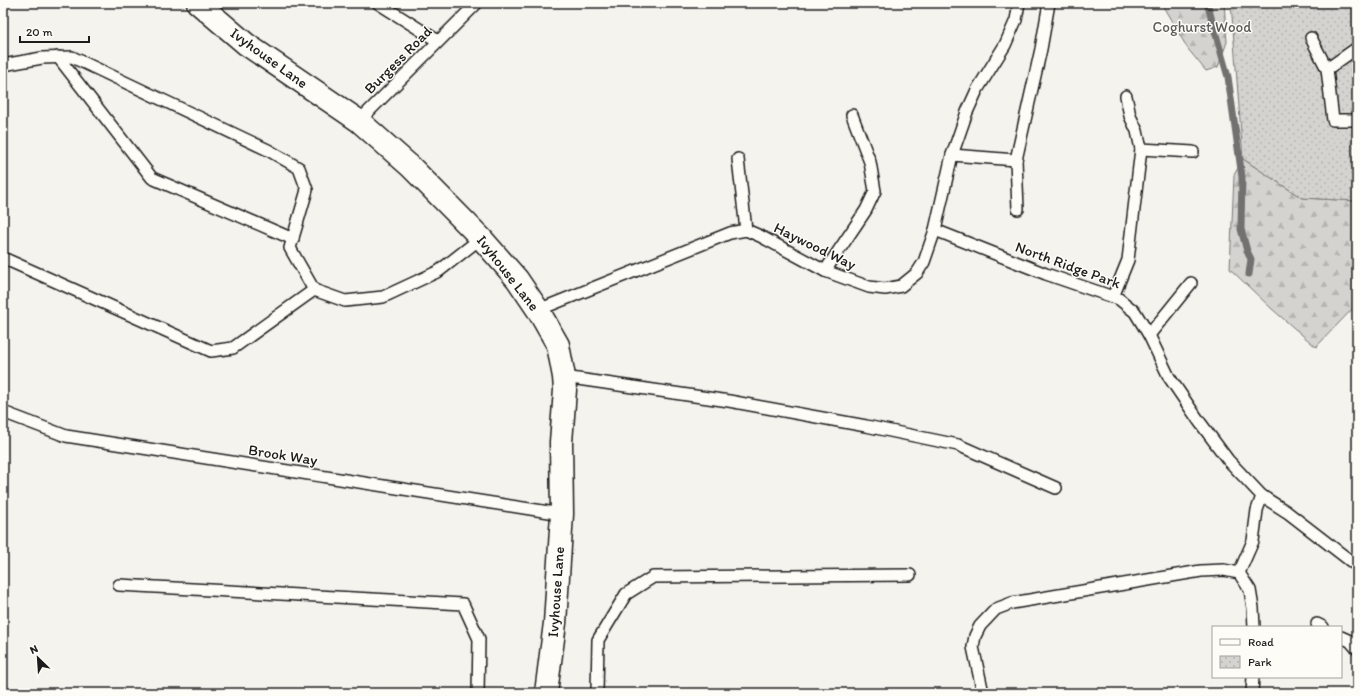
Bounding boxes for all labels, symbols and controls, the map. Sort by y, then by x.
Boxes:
scale bar [20,18,89,44]
park label: Coghurst Wood [1153,18,1251,36]
street label: Burgess Road [361,23,435,97]
street label: Ivyhouse Lane [227,24,311,92]
text: 20 m [26,25,53,39]
street label: Haywood Way [771,218,859,274]
street label: Ivyhouse Lane [473,232,543,314]
street label: North Ridge Park [1013,238,1123,292]
street label: Brook Way [247,441,319,469]
street label: Ivyhouse Lane [544,546,568,638]
legend [1212,626,1342,678]
text: Road [1248,635,1274,649]
north arrow [18,638,58,678]
text: N [28,642,40,657]
text: Park [1248,655,1272,669]

